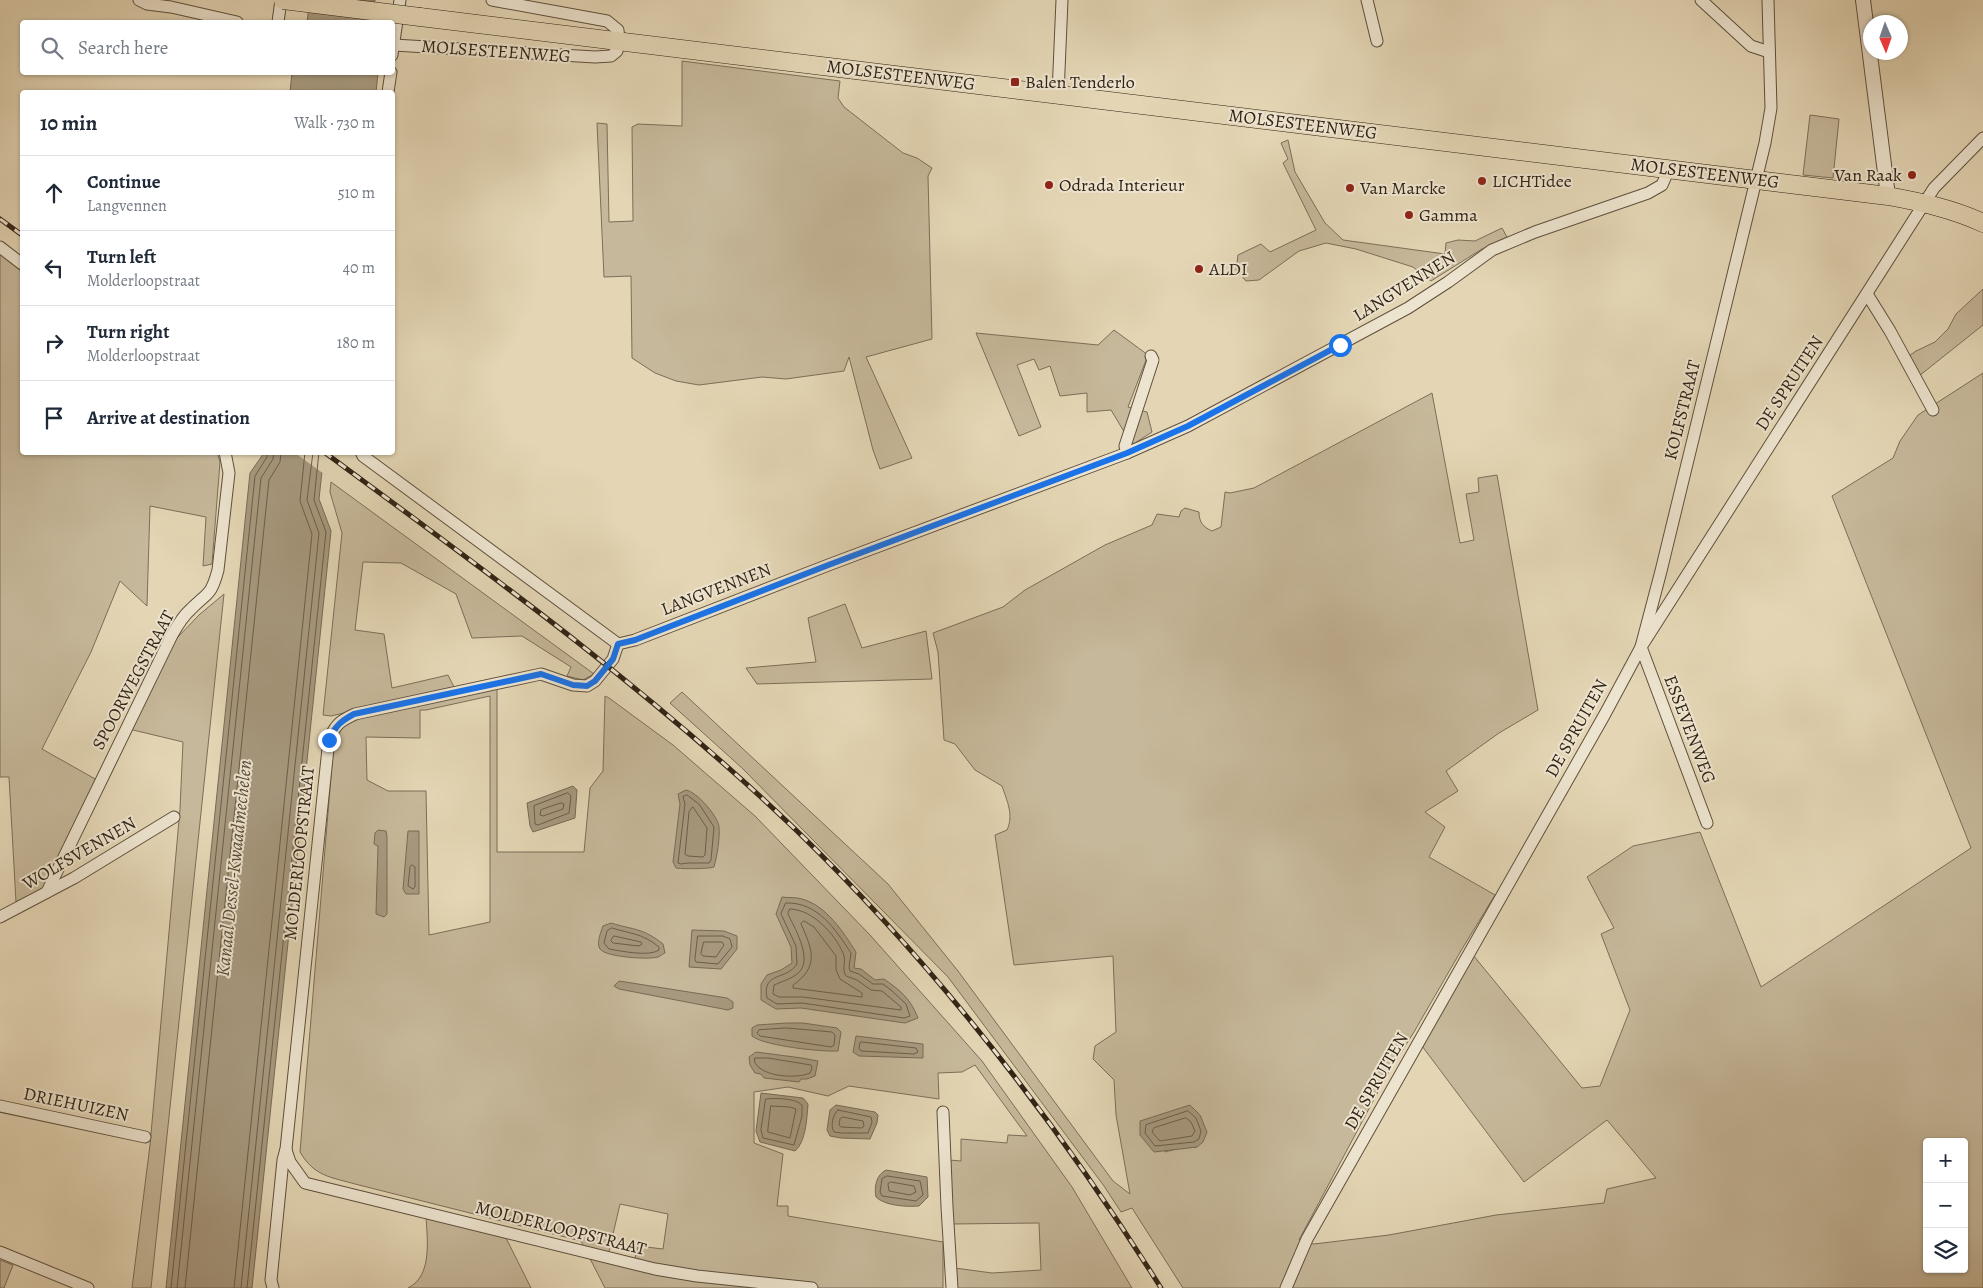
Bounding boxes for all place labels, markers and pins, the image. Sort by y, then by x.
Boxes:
place label: Balen Tenderlo [1025,70,1135,94]
marker: Balen Tenderlo [1009,76,1021,88]
place label: Van Raak [1833,163,1902,187]
place label: LICHTidee [1492,169,1572,193]
marker: Van Raak [1906,169,1918,181]
place label: Odrada Interieur [1059,173,1185,197]
marker: LICHTidee [1476,175,1488,187]
place label: Van Marcke [1359,176,1446,200]
marker: Odrada Interieur [1043,179,1055,191]
marker: Van Marcke [1344,182,1356,194]
place label: Gamma [1419,203,1478,227]
marker: Gamma [1403,209,1415,221]
place label: ALDI [1208,257,1247,281]
marker: ALDI [1193,263,1205,275]

